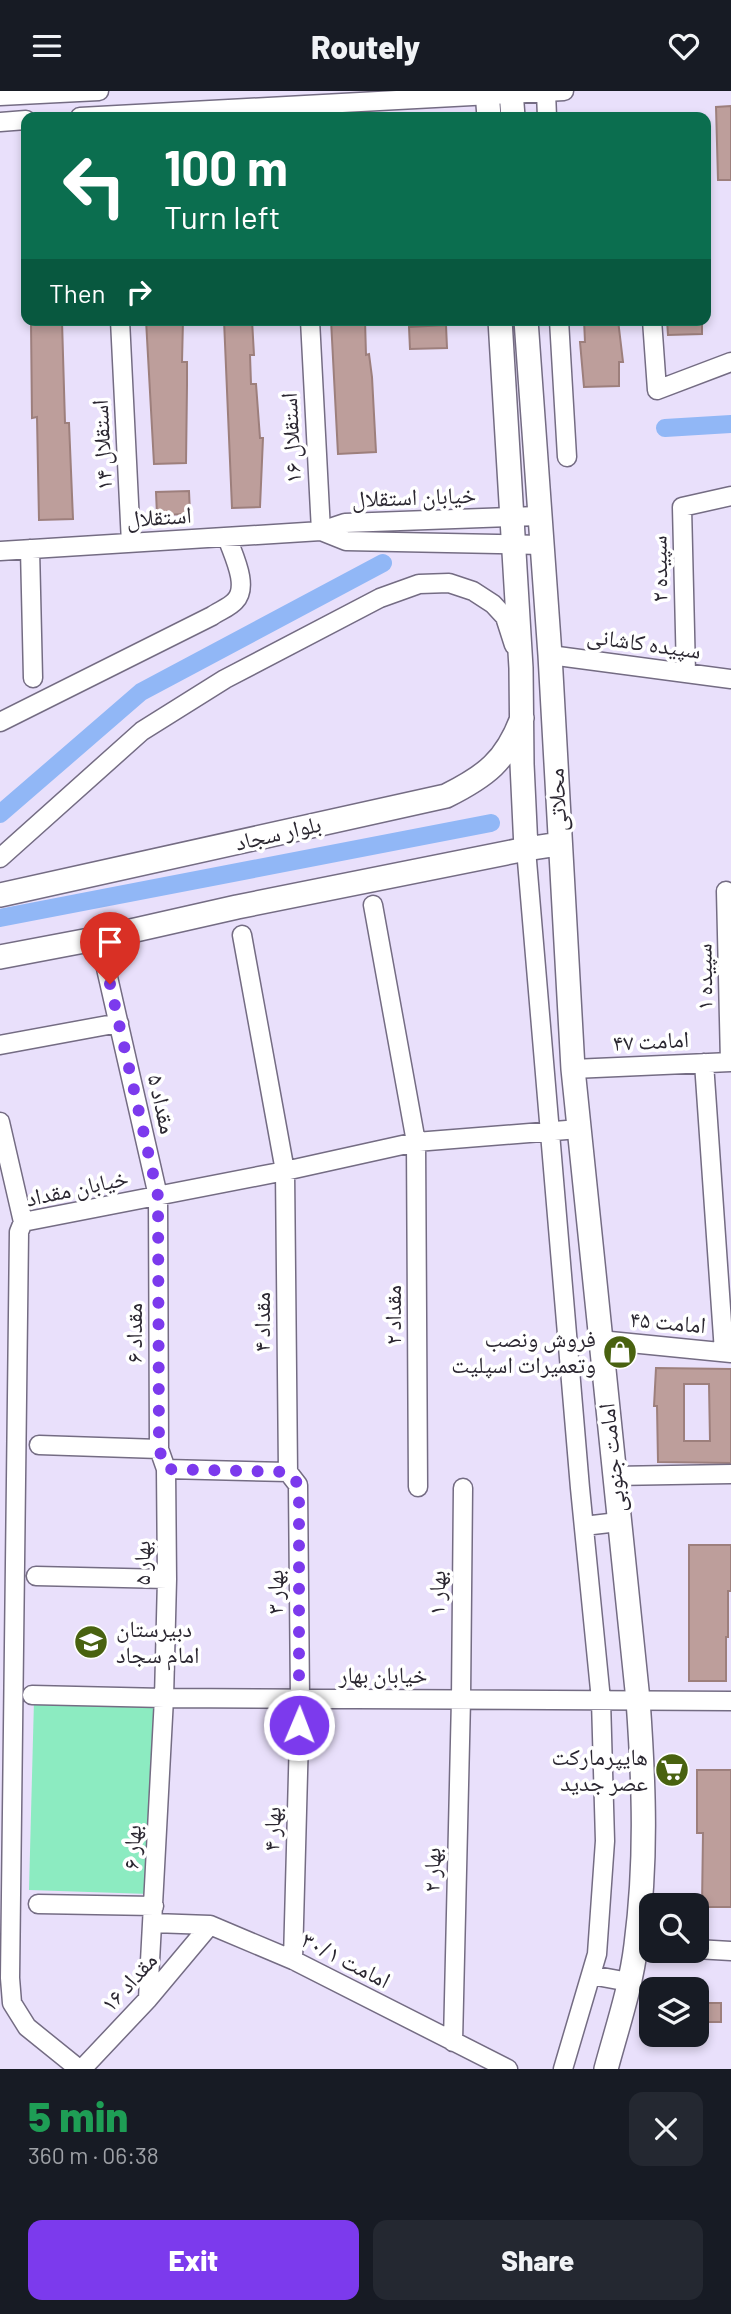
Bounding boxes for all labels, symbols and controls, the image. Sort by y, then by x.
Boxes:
icon: menu [28,27,66,65]
text: Routely [311,27,420,65]
icon: heart [665,27,703,65]
text: 100 m [164,137,288,196]
icon: left [49,140,140,231]
text: Turn left [164,197,281,235]
icon: right [120,273,158,311]
text: Then [49,277,106,308]
street label: استقلال ۱۶ [274,392,307,484]
street label: استقلال ۱۴ [85,399,118,491]
street label: خیابان استقلال [351,480,477,513]
street label: استقلال [125,500,193,533]
street label: سپیده ۲ [643,535,674,603]
street label: سپیده کاشانی [585,620,703,665]
street label: محلاتی [540,768,573,833]
street label: بلوار سجاد [232,809,324,856]
pin [80,912,140,984]
icon: arrive [91,923,129,961]
street label: سپیده ۱ [688,943,719,1011]
street label: امامت ۴۷ [612,1024,690,1056]
street label: مقداد ۵ [143,1071,183,1136]
street label: خیابان مقداد [23,1162,131,1213]
street label: مقداد ۲ [378,1285,406,1345]
street label: مقداد ۴ [247,1292,275,1352]
street label: مقداد ۶ [119,1303,147,1363]
street label: امامت ۴۵ [629,1304,707,1338]
place label: فروش ونصب وتعمیرات اسپلیت [451,1324,596,1379]
shop icon: فروش ونصب وتعمیرات اسپلیت [601,1333,639,1371]
street label: امامت جنوبی [591,1402,632,1514]
street label: بهار ۵ [127,1541,156,1585]
street label: بهار ۳ [260,1570,289,1614]
street label: بهار ۱ [422,1570,451,1616]
place label: دبیرستان امام سجاد [116,1614,199,1671]
school or university icon: دبیرستان امام سجاد [72,1623,110,1661]
street label: خیابان بهار [338,1660,427,1689]
position arrow [262,1688,336,1762]
place label: هایپرمارکت عصر جدید [552,1742,648,1796]
supermarket icon: هایپرمارکت عصر جدید [653,1751,691,1789]
street label: بهار ۴ [256,1806,286,1852]
street label: بهار ۶ [116,1824,147,1870]
street label: بهار ۲ [417,1847,446,1893]
map controls [639,1893,709,2047]
button: search [639,1893,709,1963]
street label: امامت ۳۰/۱ [297,1925,396,1993]
street label: مقداد ۱۶ [94,1946,162,2017]
button: layers [639,1977,709,2047]
text: 5 min [28,2090,128,2140]
button: close [629,2092,703,2166]
text: 360 m · 06:38 [28,2141,159,2169]
button: Exit [28,2220,359,2300]
button: Share [373,2220,703,2300]

